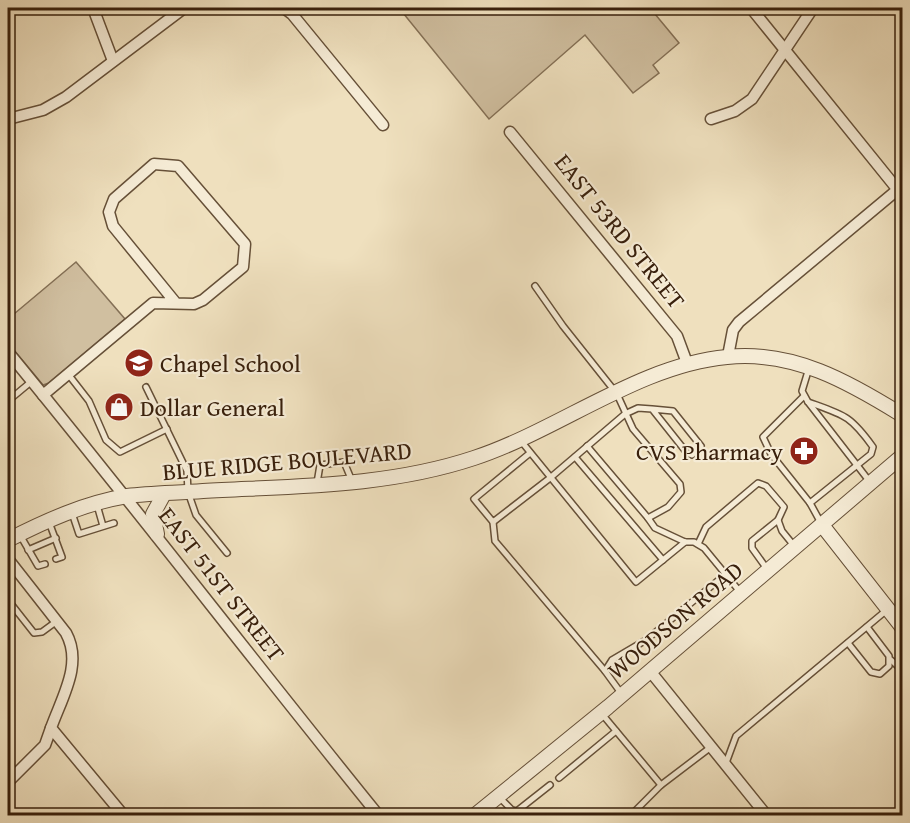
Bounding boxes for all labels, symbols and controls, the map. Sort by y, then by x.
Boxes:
street label: EAST 53RD STREET [546,146,694,316]
place label: Chapel School [160,346,301,381]
school or university icon: Chapel School [123,347,155,379]
place label: Dollar General [140,390,285,425]
shop icon: Dollar General [103,391,135,423]
street label: BLUE RIDGE BOULEVARD [161,433,413,489]
place label: CVS Pharmacy [636,434,783,469]
pharmacy icon: CVS Pharmacy [788,435,820,467]
street label: EAST 51ST STREET [151,499,293,669]
street label: WOODSON ROAD [599,553,751,687]

